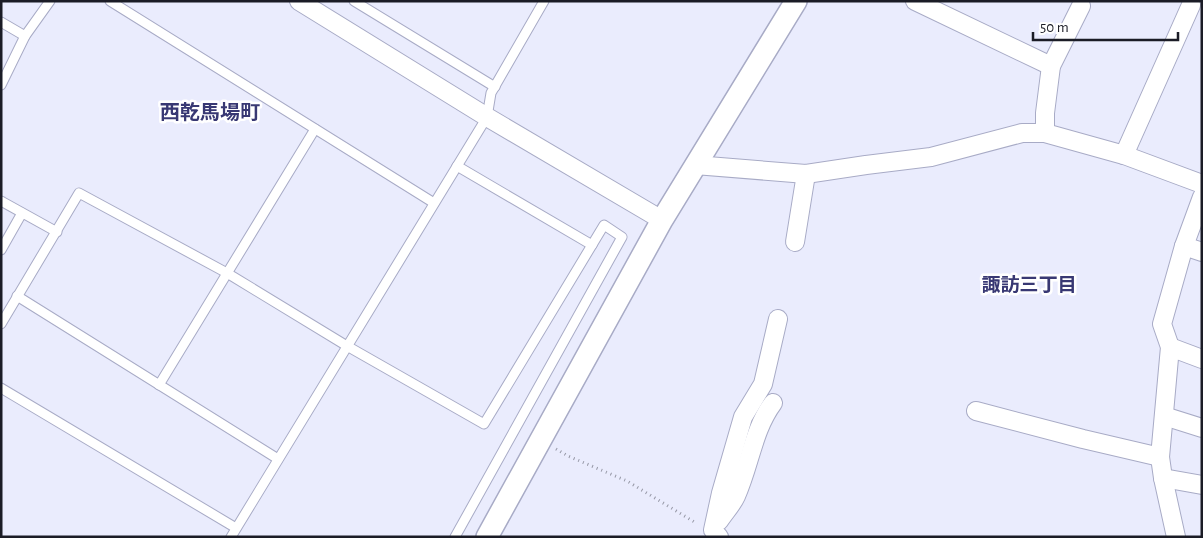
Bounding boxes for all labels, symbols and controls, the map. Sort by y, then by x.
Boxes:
scale bar [1033,10,1178,42]
text: 50 m [1040,20,1069,35]
district label: 西乾馬場町 [160,102,260,123]
district label: 諏訪三丁目 [981,275,1077,295]

